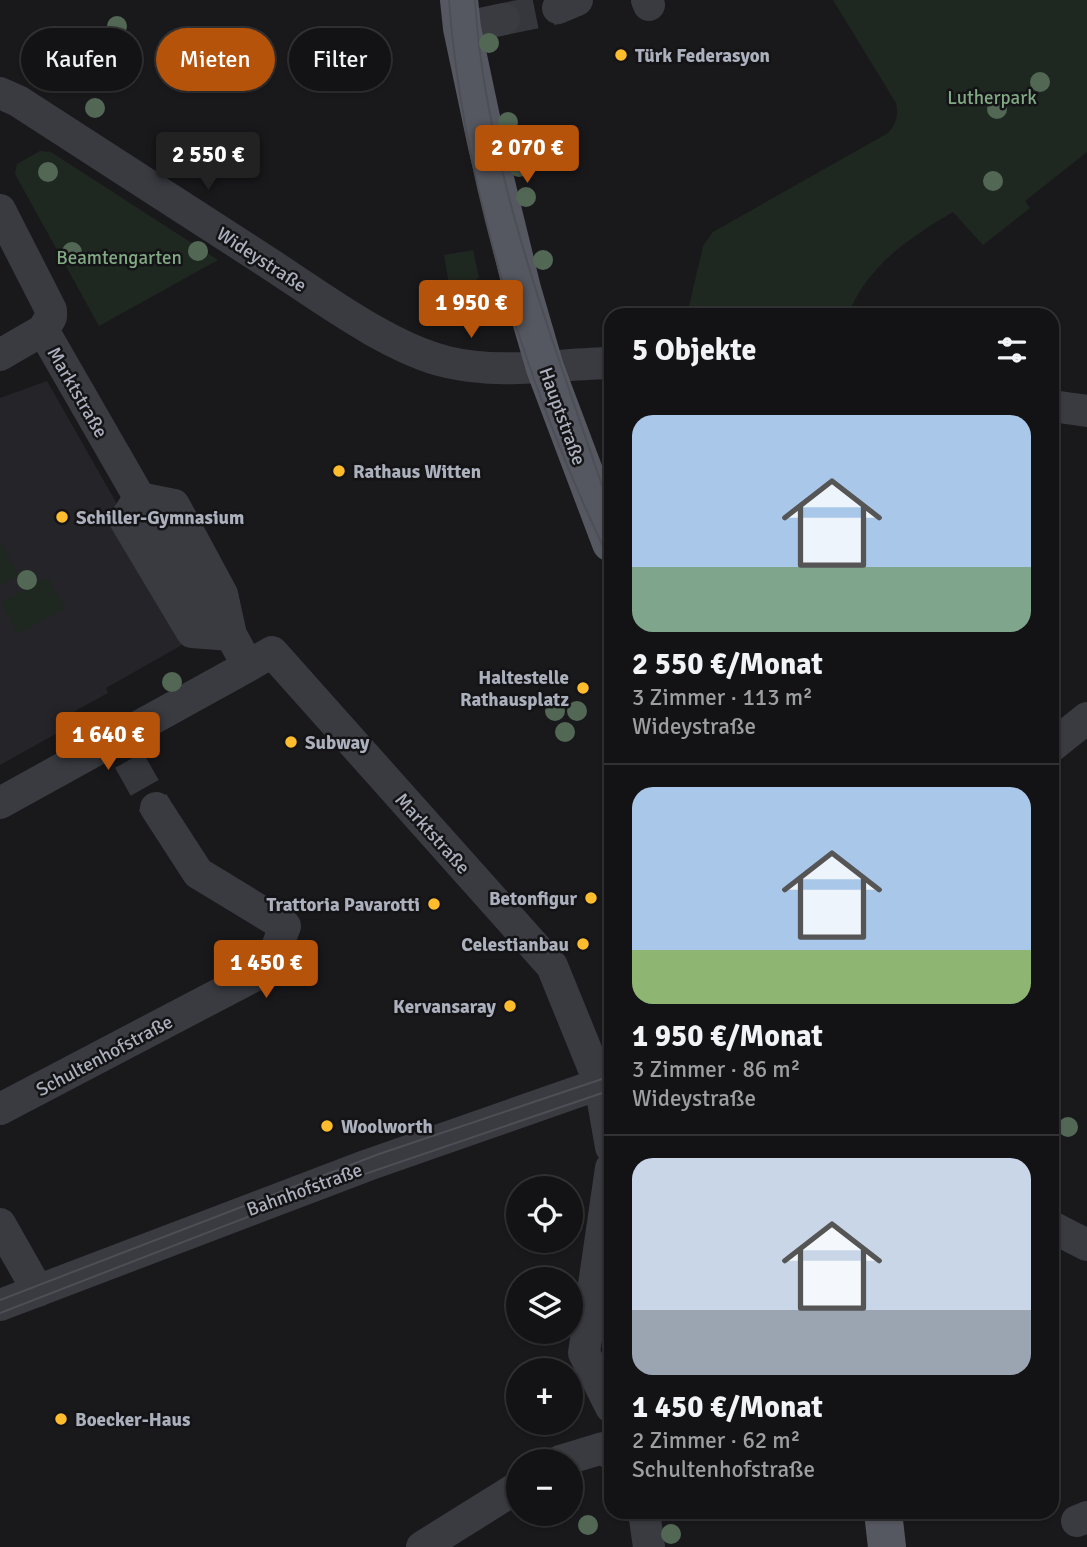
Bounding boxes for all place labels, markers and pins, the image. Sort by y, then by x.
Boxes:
place label: Türk Federasyon [635,44,770,68]
marker: Türk Federasyon [613,47,629,63]
pin: 2 070 € [462,125,592,185]
pin: 2 550 € [143,132,273,192]
pin: 1 950 € [406,280,536,340]
place label: Rathaus Witten [353,460,481,484]
marker: Rathaus Witten [331,463,347,479]
place label: Schiller-Gymnasium [76,506,244,530]
marker: Schiller-Gymnasium [54,509,70,525]
place label: Haltestelle Rathausplatz [460,666,569,712]
marker: Haltestelle Rathausplatz [575,680,591,696]
pin: 1 640 € [43,712,173,772]
place label: Subway [305,731,370,755]
marker: Subway [283,734,299,750]
place label: Betonfigur [489,887,577,911]
marker: Betonfigur [583,890,599,906]
place label: Trattoria Pavarotti [267,893,420,917]
marker: Trattoria Pavarotti [426,896,442,912]
place label: Celestianbau [461,933,569,957]
marker: Celestianbau [575,936,591,952]
pin: 1 450 € [201,940,331,1000]
place label: Kervansaray [393,995,497,1019]
marker: Kervansaray [502,998,518,1014]
place label: Woolworth [341,1115,433,1139]
marker: Woolworth [319,1118,335,1134]
place label: Boecker-Haus [75,1408,190,1432]
marker: Boecker-Haus [53,1411,69,1427]

